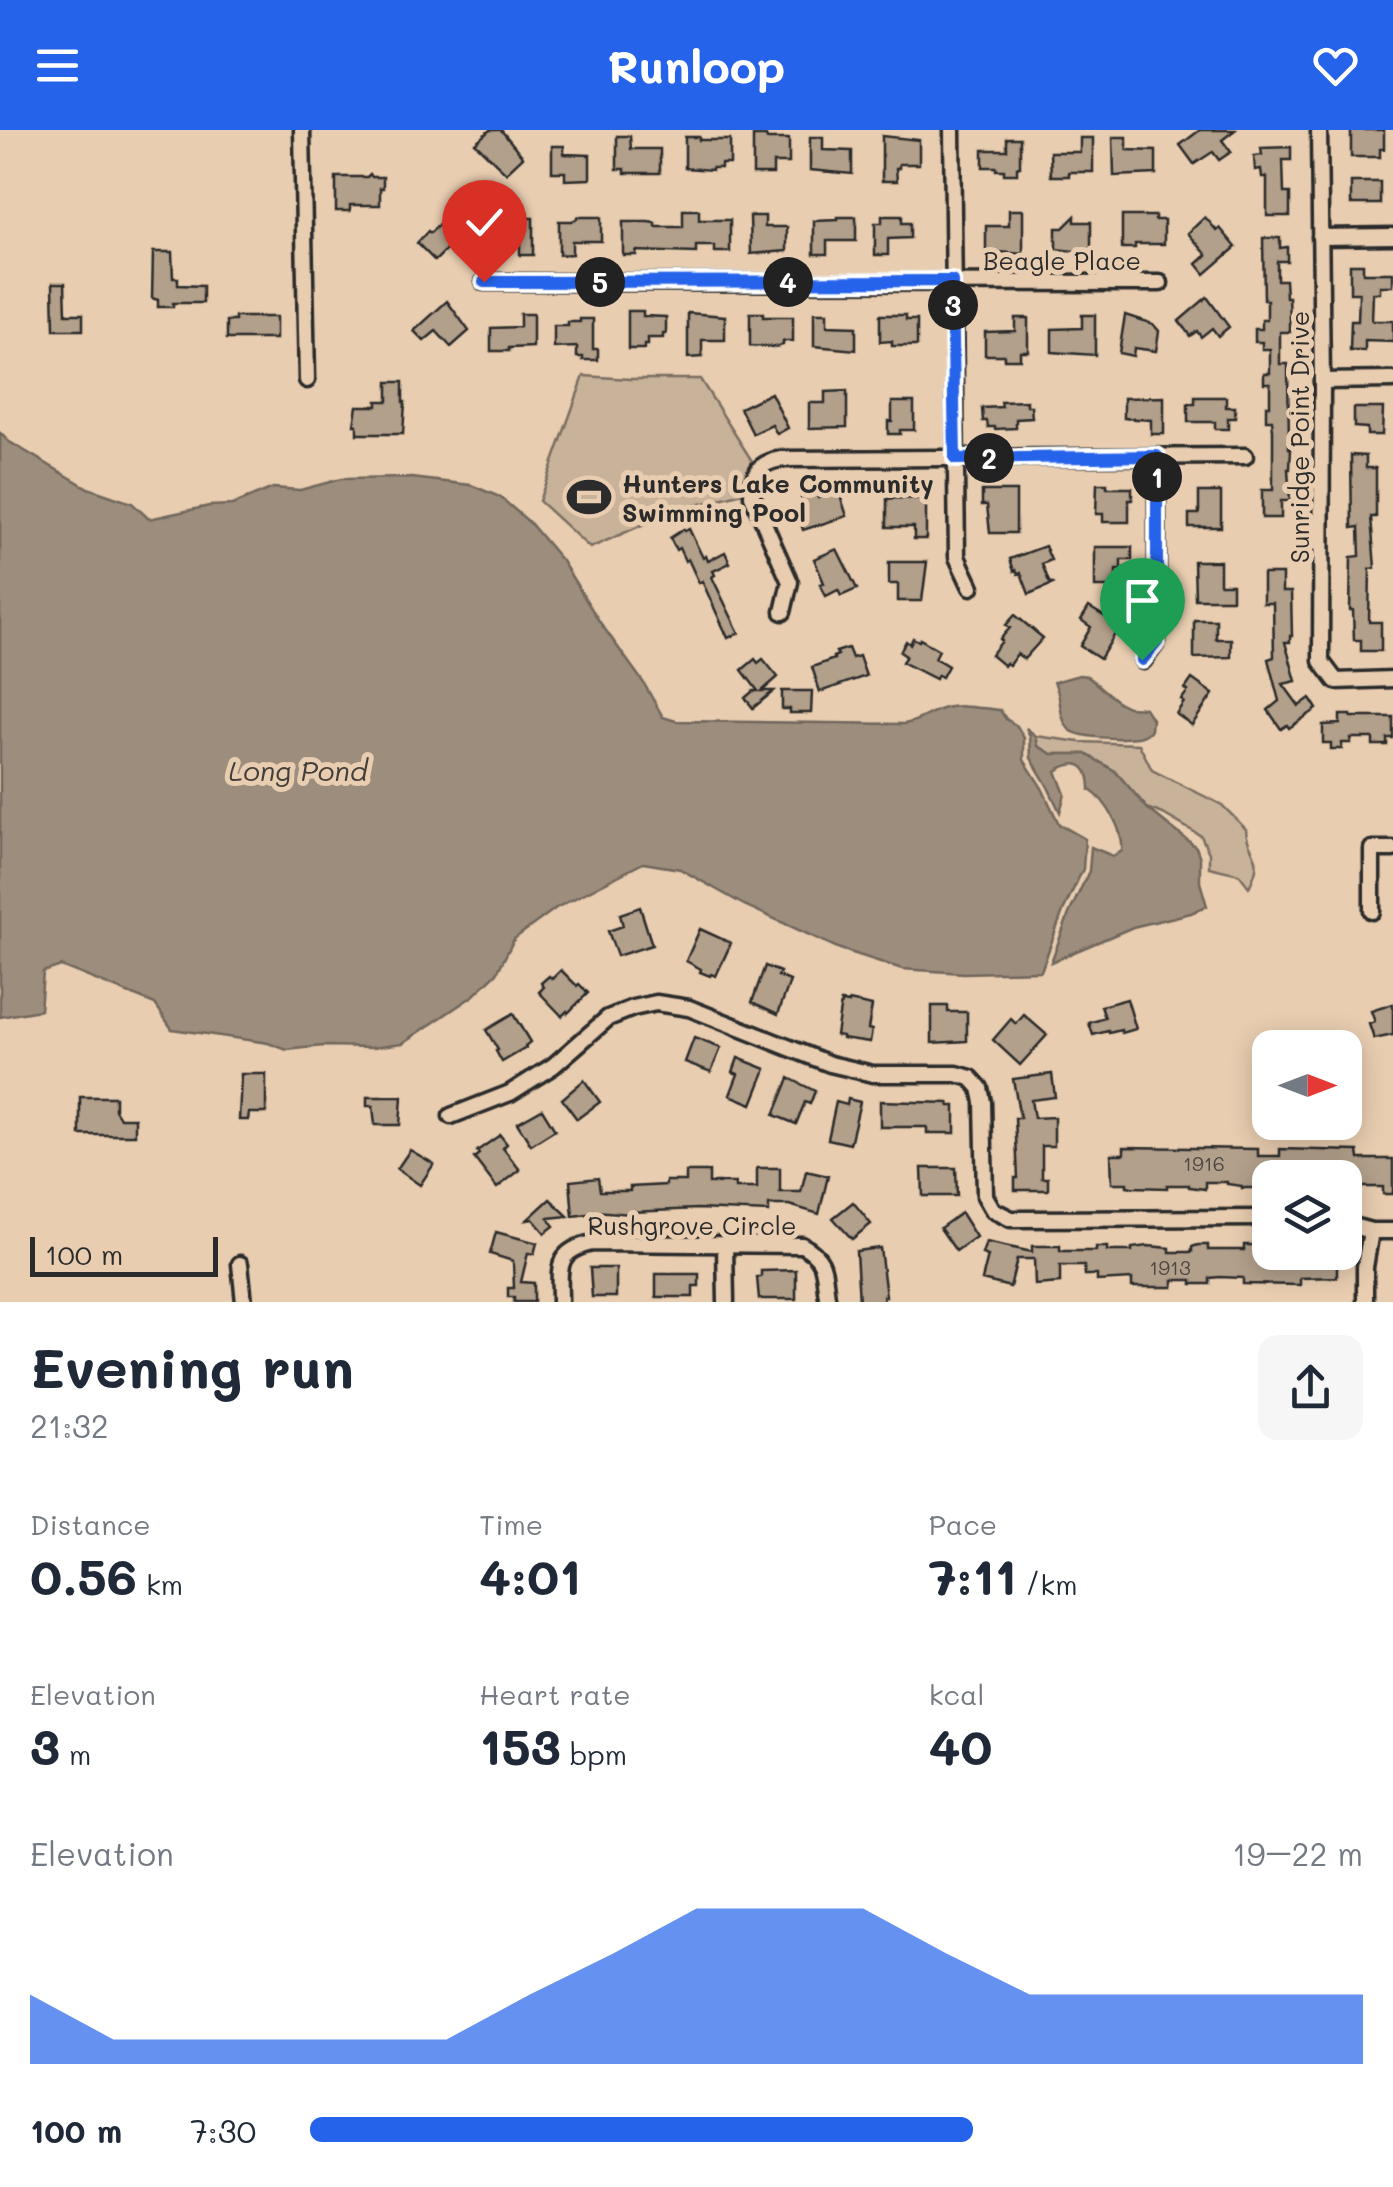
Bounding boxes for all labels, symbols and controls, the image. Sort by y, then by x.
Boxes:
text: Runloop [608,36,785,94]
icon: menu [30,38,85,93]
icon: heart [1308,38,1363,93]
pin [442,180,527,283]
icon: check [457,195,512,250]
street label: Beagle Place [983,244,1141,276]
pin: 5 [575,257,625,307]
pin: 4 [763,257,813,307]
text: 5 [592,264,608,300]
text: 4 [779,264,797,300]
pin: 3 [928,280,978,330]
text: 3 [945,287,961,323]
street label: Sunridge Point Drive [1283,311,1315,563]
pin: 2 [964,433,1014,483]
text: 2 [981,440,997,476]
pin: 1 [1132,452,1182,502]
text: 1 [1151,459,1163,495]
place label: Hunters Lake Community Swimming Pool [622,467,934,528]
sports icon: Hunters Lake Community Swimming Pool [565,473,613,521]
pin [1100,558,1185,661]
icon: arrive [1115,573,1170,628]
water label: Long Pond [228,752,370,788]
north arrow [1252,1030,1362,1140]
map controls [1252,1030,1362,1270]
house number: 1916 [1183,1150,1225,1176]
button: layers [1252,1160,1362,1270]
street label: Rushgrove Circle [587,1209,797,1241]
scale bar [30,1232,218,1276]
text: 100 m [45,1236,123,1272]
house number: 1913 [1149,1254,1191,1280]
text: Evening run [30,1330,354,1402]
button: share [1258,1335,1363,1440]
text: 21:32 [30,1404,109,1446]
text: Distance [30,1506,151,1542]
text: Time [479,1506,543,1542]
text: Pace [929,1506,997,1542]
text: 0.56 [30,1542,137,1608]
text: 4:01 [479,1542,581,1608]
text: 7:11 [929,1542,1017,1608]
text: km [137,1566,183,1602]
text: /km [1017,1566,1078,1602]
text: Elevation [30,1676,156,1712]
text: Heart rate [479,1676,631,1712]
text: kcal [929,1676,984,1712]
text: 3 [30,1712,60,1778]
text: 153 [479,1712,561,1778]
text: 40 [929,1712,993,1778]
text: m [60,1736,91,1772]
text: bpm [561,1736,627,1772]
text: Elevation [30,1832,174,1874]
text: 19–22 m [1232,1832,1363,1874]
text: 100 m [30,2109,122,2151]
text: 7:30 [190,2109,256,2151]

